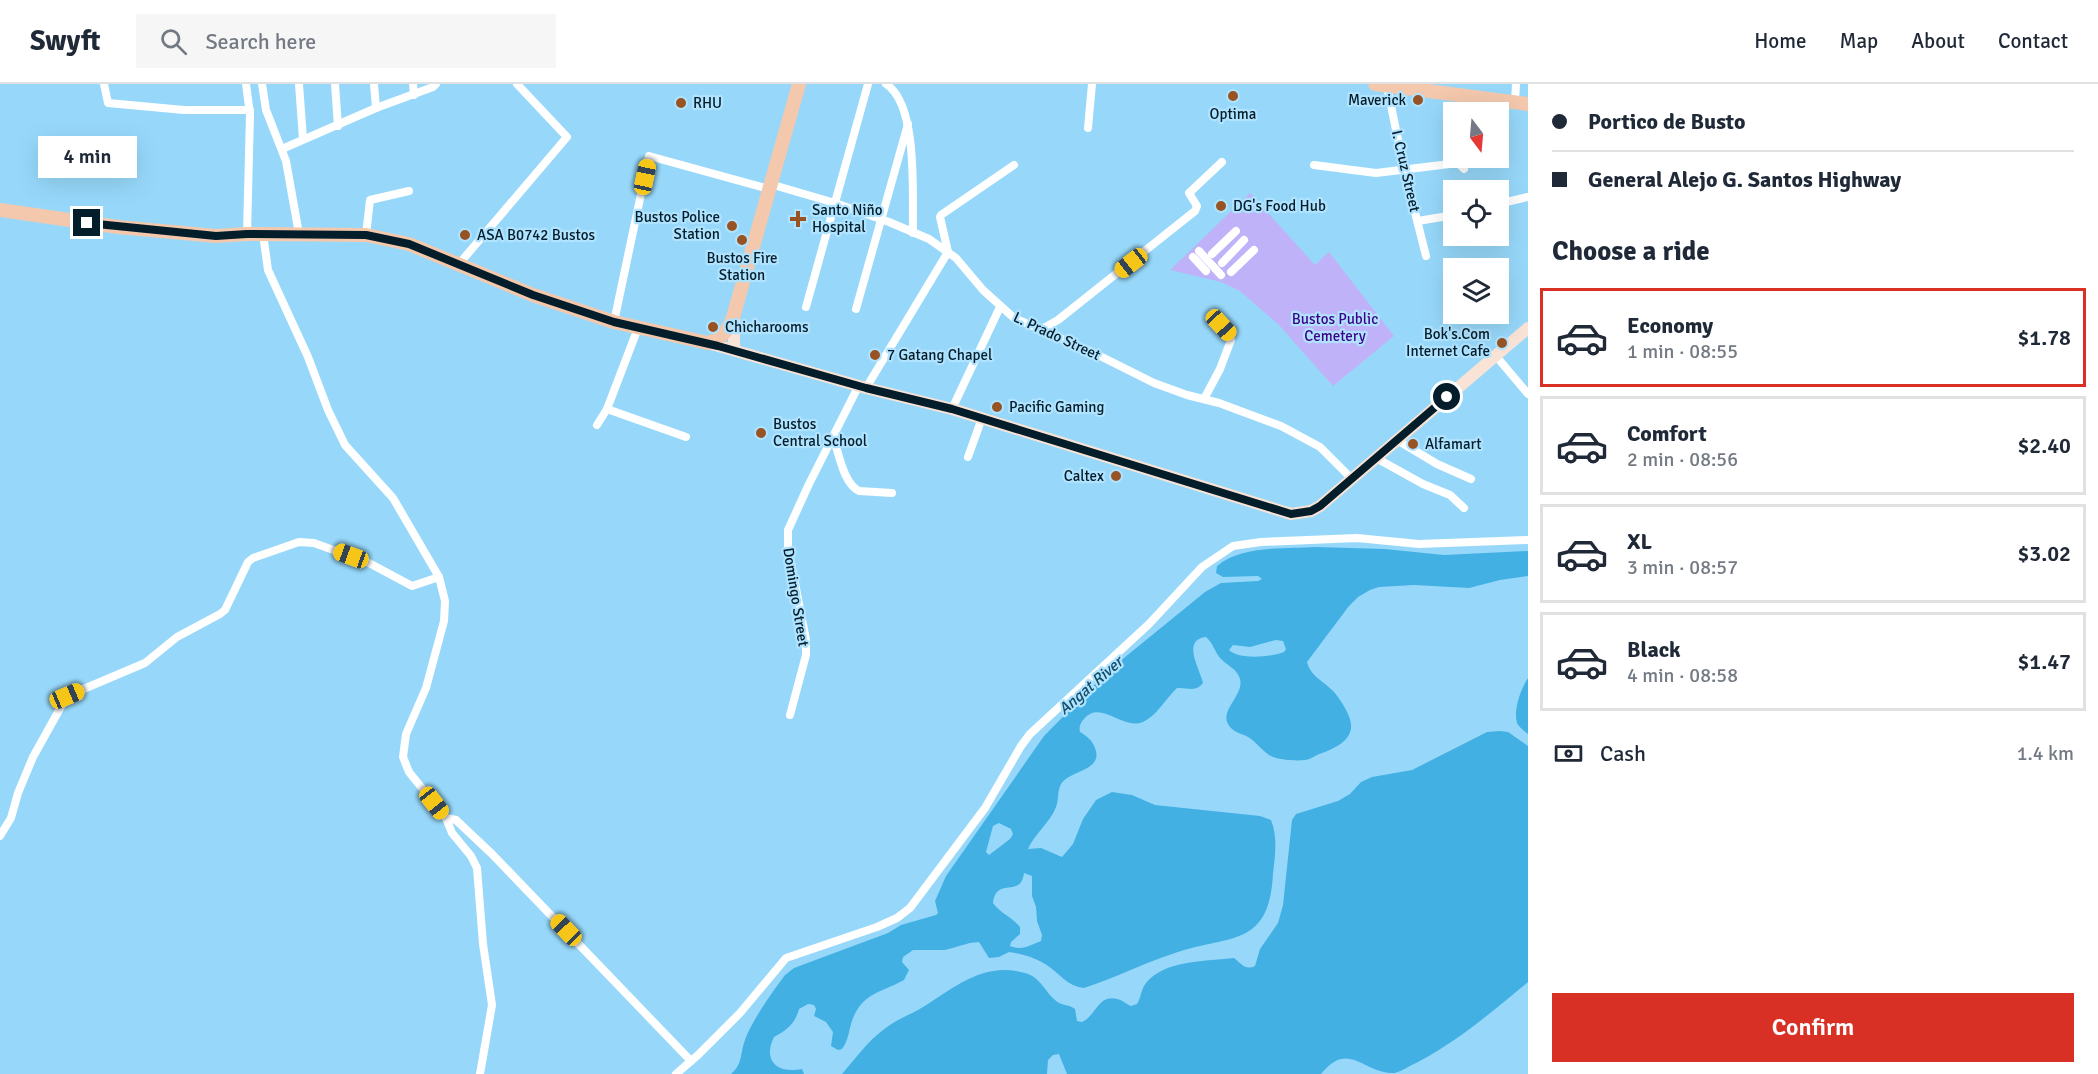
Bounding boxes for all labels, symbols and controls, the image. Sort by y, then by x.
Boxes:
search box [136,14,556,68]
text: Swyft [30,24,100,58]
icon: search [157,25,190,58]
text: Search here [205,28,316,55]
text: Home [1754,28,1807,54]
text: Map [1840,28,1878,54]
text: About [1911,28,1965,54]
text: Contact [1998,28,2068,54]
marker: Optima [1226,89,1240,103]
place label: Maverick [1348,91,1406,109]
marker: Maverick [1411,93,1425,107]
place label: RHU [693,94,722,112]
marker: RHU [674,96,688,110]
north arrow [1443,102,1509,168]
map controls [1443,102,1509,324]
place label: Optima [1210,105,1256,123]
text: Portico de Busto [1588,108,1745,135]
street label: I. Cruz Street [1388,128,1424,214]
callout: 4 min [38,136,136,178]
text: 4 min [64,144,111,169]
car [632,158,658,196]
text: General Alejo G. Santos Highway [1588,166,1901,193]
button: locate [1443,180,1509,246]
place label: DG's Food Hub [1233,197,1326,215]
marker: DG's Food Hub [1214,199,1228,213]
place label: Santo Niño Hospital [812,201,883,236]
place label: Bustos Police Station [635,208,720,243]
route end [73,209,100,236]
marker: Santo Niño Hospital [789,210,807,228]
marker: Bustos Police Station [725,219,739,233]
place label: ASA B0742 Bustos [477,226,596,244]
marker: ASA B0742 Bustos [458,228,472,242]
marker: Bustos Fire Station [735,233,749,247]
text: Choose a ride [1552,235,1710,268]
car [1111,245,1151,281]
place label: Bustos Fire Station [706,249,778,284]
button: layers [1443,258,1509,324]
car [1202,306,1240,344]
street label: L. Prado Street [1010,308,1104,364]
park label: Bustos Public Cemetery [1292,310,1378,345]
icon: car [1555,311,1609,365]
text: Economy [1627,312,1713,339]
place label: Chicharooms [725,318,809,336]
marker: Chicharooms [706,320,720,334]
text: $1.78 [2017,324,2071,351]
place label: Bok's.Com Internet Cafe [1406,325,1490,360]
marker: Bok's.Com Internet Cafe [1495,336,1509,350]
text: 1 min · 08:55 [1627,339,1738,364]
place label: 7 Gatang Chapel [887,346,992,364]
marker: 7 Gatang Chapel [868,348,882,362]
route start [1433,383,1460,410]
place label: Pacific Gaming [1009,398,1104,416]
marker: Pacific Gaming [990,400,1004,414]
place label: Bustos Central School [773,415,867,450]
icon: car [1555,419,1609,473]
text: Comfort [1627,420,1707,447]
marker: Bustos Central School [754,426,768,440]
text: $2.40 [2017,432,2071,459]
place label: Alfamart [1425,435,1482,453]
marker: Alfamart [1406,437,1420,451]
text: 2 min · 08:56 [1627,447,1738,472]
place label: Caltex [1064,467,1104,485]
marker: Caltex [1109,469,1123,483]
icon: car [1555,527,1609,581]
text: XL [1627,528,1652,555]
text: $3.02 [2017,540,2071,567]
car [331,541,371,571]
street label: Domingo Street [779,546,813,648]
text: 3 min · 08:57 [1627,555,1738,580]
icon: car [1555,635,1609,689]
text: Black [1627,636,1681,663]
text: $1.47 [2017,648,2071,675]
water label: Angat River [1054,651,1129,719]
text: 4 min · 08:58 [1627,663,1738,688]
car [47,681,87,711]
icon: cash [1552,737,1585,770]
text: Cash [1600,740,1646,767]
text: 1.4 km [2017,741,2074,766]
car [416,783,452,823]
car [547,911,585,949]
button: Confirm [1552,993,2074,1062]

